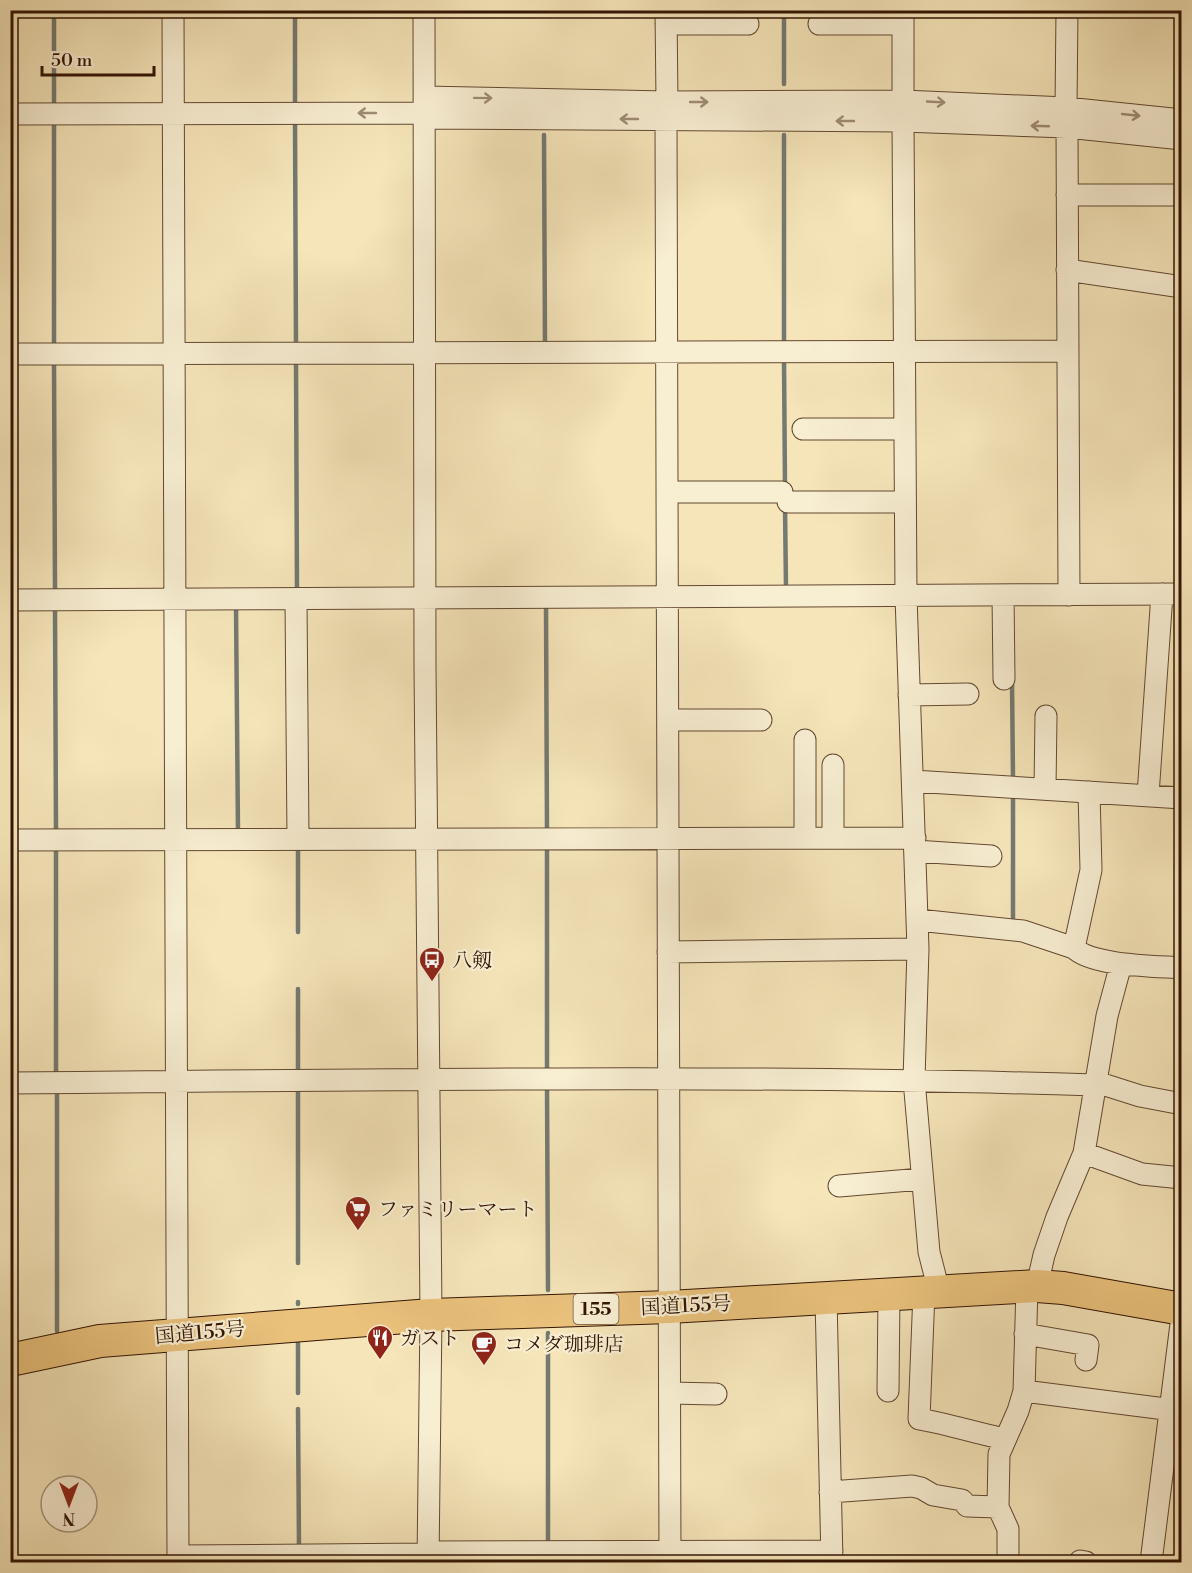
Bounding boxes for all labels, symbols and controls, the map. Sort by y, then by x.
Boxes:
scale bar [42,39,154,77]
text: 50 m [51,49,93,72]
one-way arrow [473,92,493,104]
one-way arrow [689,96,709,108]
one-way arrow [926,97,946,108]
one-way arrow [357,107,377,119]
one-way arrow [1120,110,1140,121]
one-way arrow [619,114,639,125]
one-way arrow [835,115,855,127]
one-way arrow [1030,121,1050,132]
bus stop icon: 八剱 [417,945,447,983]
place label: 八剱 [452,949,492,974]
supermarket icon: ファミリーマート [343,1194,373,1232]
place label: ファミリーマート [378,1198,538,1223]
street label: 国道155号 [640,1292,732,1321]
road number: 155 [574,1294,618,1324]
street label: 国道155号 [154,1317,246,1350]
restaurant icon: ガスト [365,1323,395,1361]
place label: ガスト [400,1327,460,1352]
cafe icon: コメダ珈琲店 [469,1329,499,1367]
place label: コメダ珈琲店 [504,1333,624,1358]
north arrow [39,1474,99,1534]
text: N [62,1508,75,1528]

